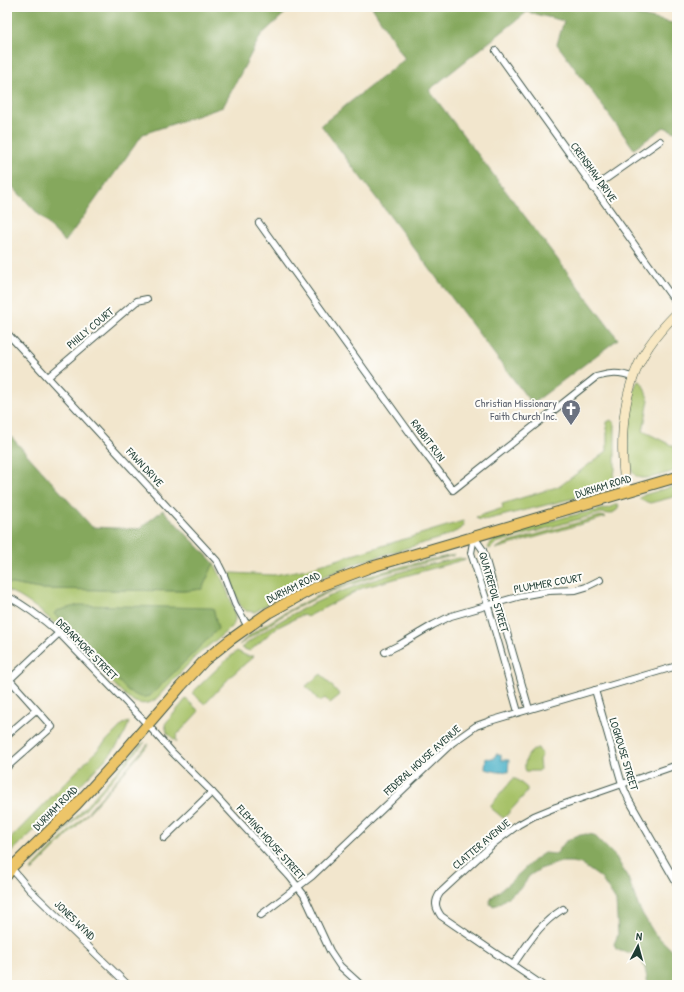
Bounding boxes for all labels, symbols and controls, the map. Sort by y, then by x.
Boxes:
street label: CRENSHAW DRIVE [568,139,620,205]
street label: PHILLY COURT [64,304,117,352]
place label: Christian Missionary Faith Church Inc. [475,396,557,423]
church icon: Christian Missionary Faith Church Inc. [560,398,582,426]
street label: RABBIT RUN [408,416,448,464]
street label: FAWN DRIVE [123,444,167,490]
street label: DURHAM ROAD [573,471,633,501]
street label: QUATREFOIL STREET [476,550,512,635]
street label: DURHAM ROAD [264,568,323,606]
street label: PLUMMER COURT [513,570,584,596]
street label: DEBARMORE STREET [53,615,121,683]
street label: LOGHOUSE STREET [606,716,642,793]
street label: FEDERAL HOUSE AVENUE [380,722,464,799]
street label: DURHAM ROAD [30,782,81,833]
street label: FLEMING HOUSE STREET [233,801,309,883]
street label: CLATTER AVENUE [449,816,513,872]
street label: JONES WYND [52,897,99,943]
north arrow [618,926,658,966]
text: N [635,929,643,943]

